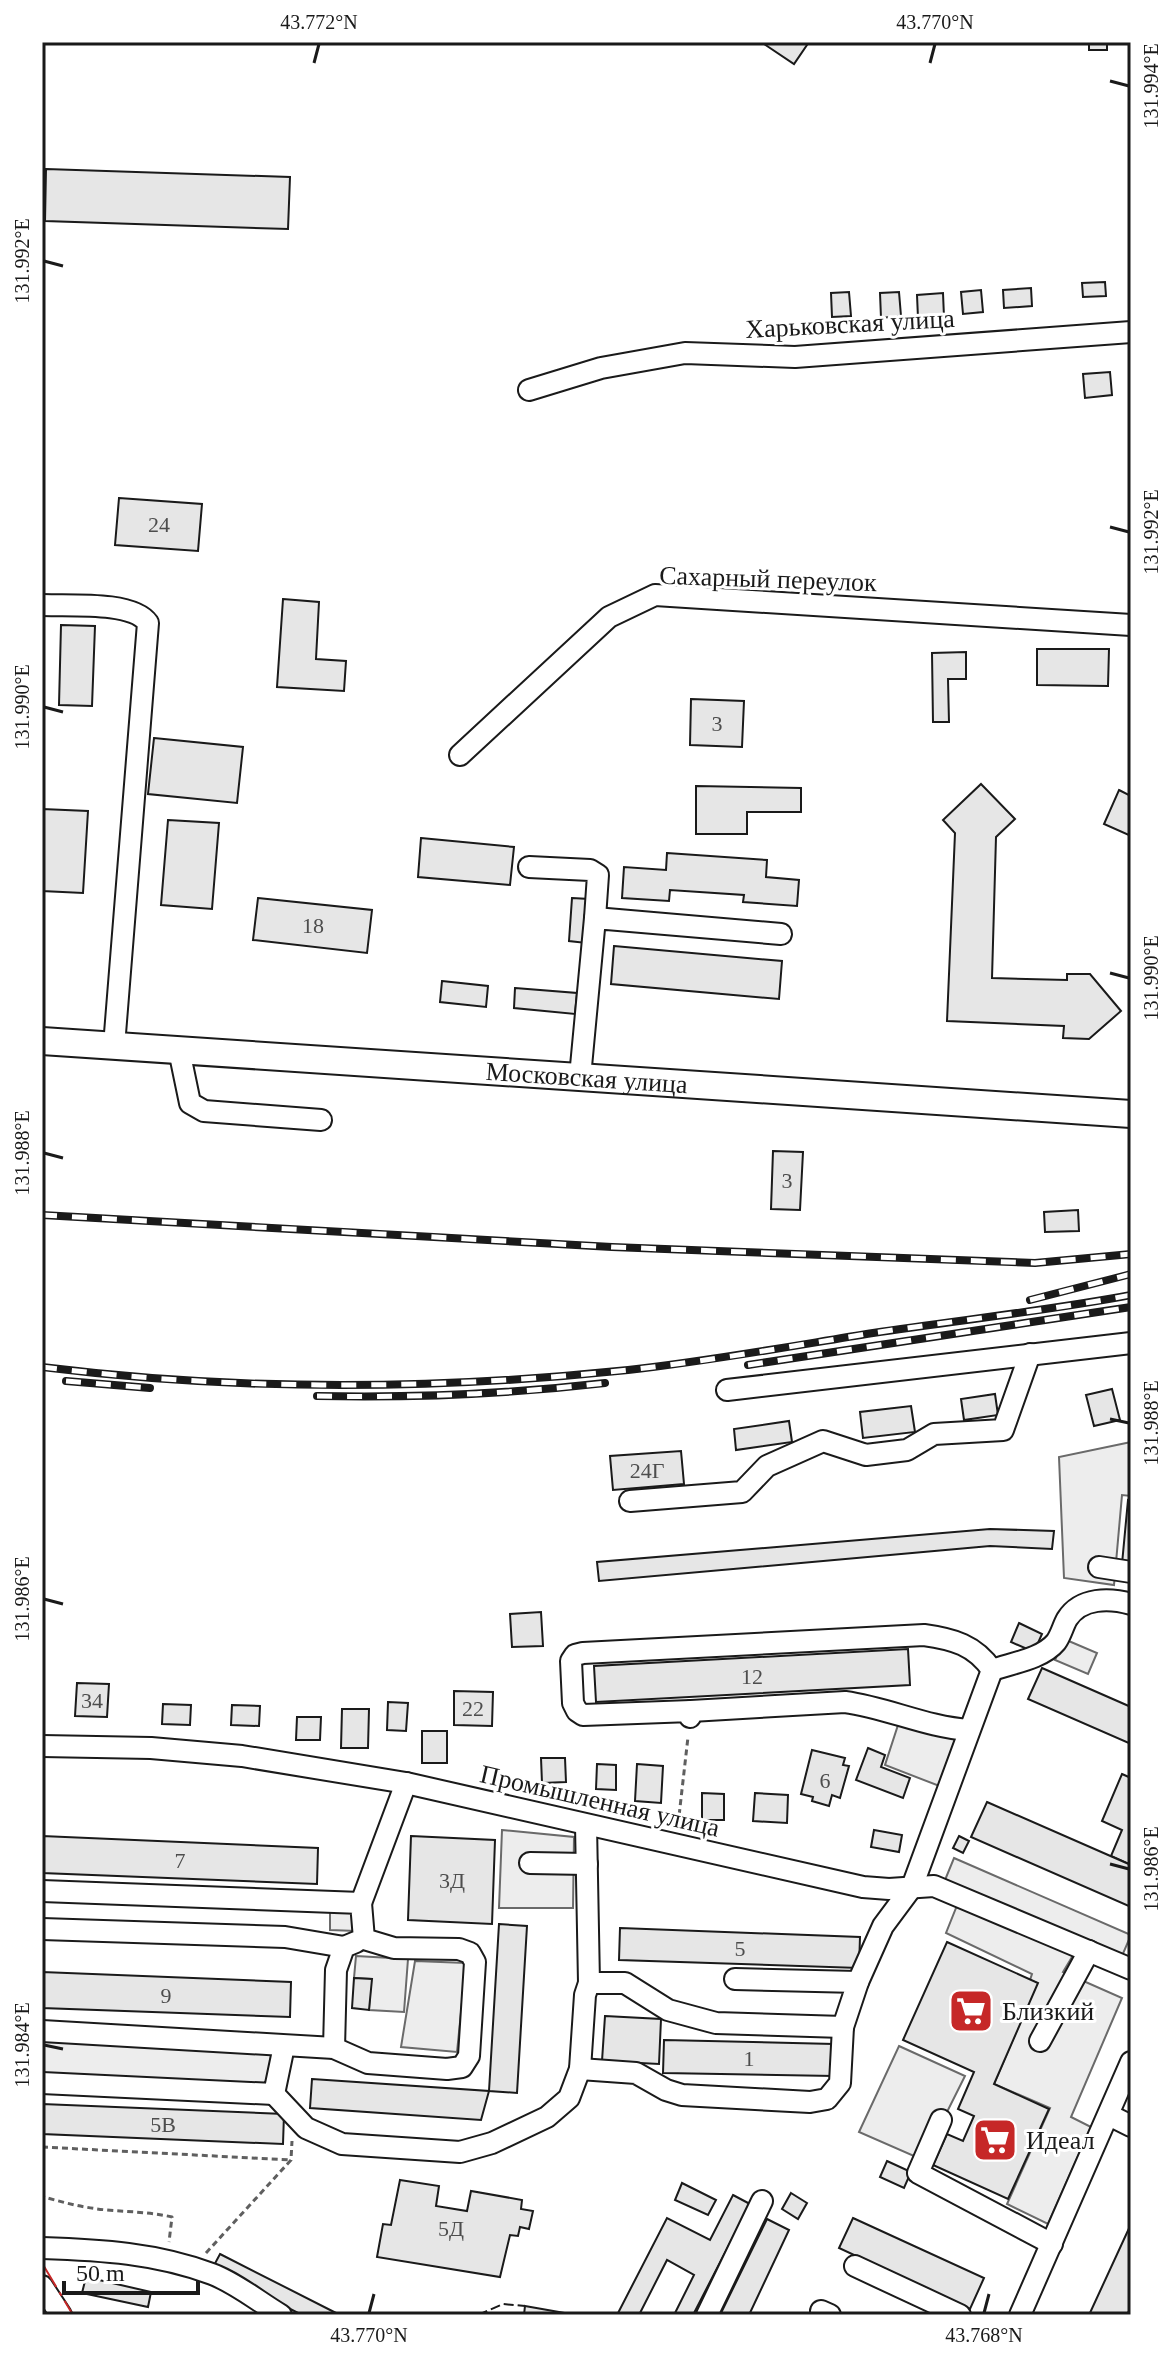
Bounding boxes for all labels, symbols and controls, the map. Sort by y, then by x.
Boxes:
text: 43.772°N [280,11,358,33]
text: 43.770°N [896,11,974,33]
text: 131.994°E [1140,43,1162,129]
text: 131.992°E [11,218,33,304]
street label: Харьковская улица [745,304,956,344]
text: 131.992°E [1140,489,1162,575]
house number: 24 [148,512,170,537]
street label: Сахарный переулок [659,561,878,597]
text: 131.990°E [11,664,33,750]
house number: 3 [712,711,723,736]
house number: 18 [302,913,324,938]
text: 131.990°E [1140,935,1162,1021]
street label: Московская улица [485,1056,689,1099]
text: 131.988°E [11,1110,33,1196]
house number: 3 [782,1168,793,1193]
text: 131.988°E [1140,1380,1162,1466]
house number: 24Г [630,1458,665,1483]
text: 131.986°E [11,1556,33,1642]
house number: 12 [741,1664,763,1689]
house number: 34 [81,1688,103,1713]
house number: 22 [462,1696,484,1721]
street label: Промышленная улица [477,1759,723,1843]
house number: 6 [820,1768,831,1793]
text: 131.986°E [1140,1826,1162,1912]
house number: 7 [175,1848,186,1873]
house number: 3Д [439,1868,465,1893]
house number: 5 [735,1936,746,1961]
house number: 9 [161,1983,172,2008]
supermarket icon: Близкий [947,1987,995,2035]
place label: Близкий [1002,1997,1094,2026]
text: 131.984°E [11,2002,33,2088]
house number: 1 [744,2046,755,2071]
house number: 5В [150,2112,176,2137]
supermarket icon: Идеал [971,2116,1019,2164]
place label: Идеал [1026,2126,1095,2155]
house number: 5Д [438,2216,464,2241]
scale bar [64,2245,198,2295]
text: 50 m [76,2260,125,2286]
text: 43.770°N [330,2324,408,2346]
text: 43.768°N [945,2324,1023,2346]

